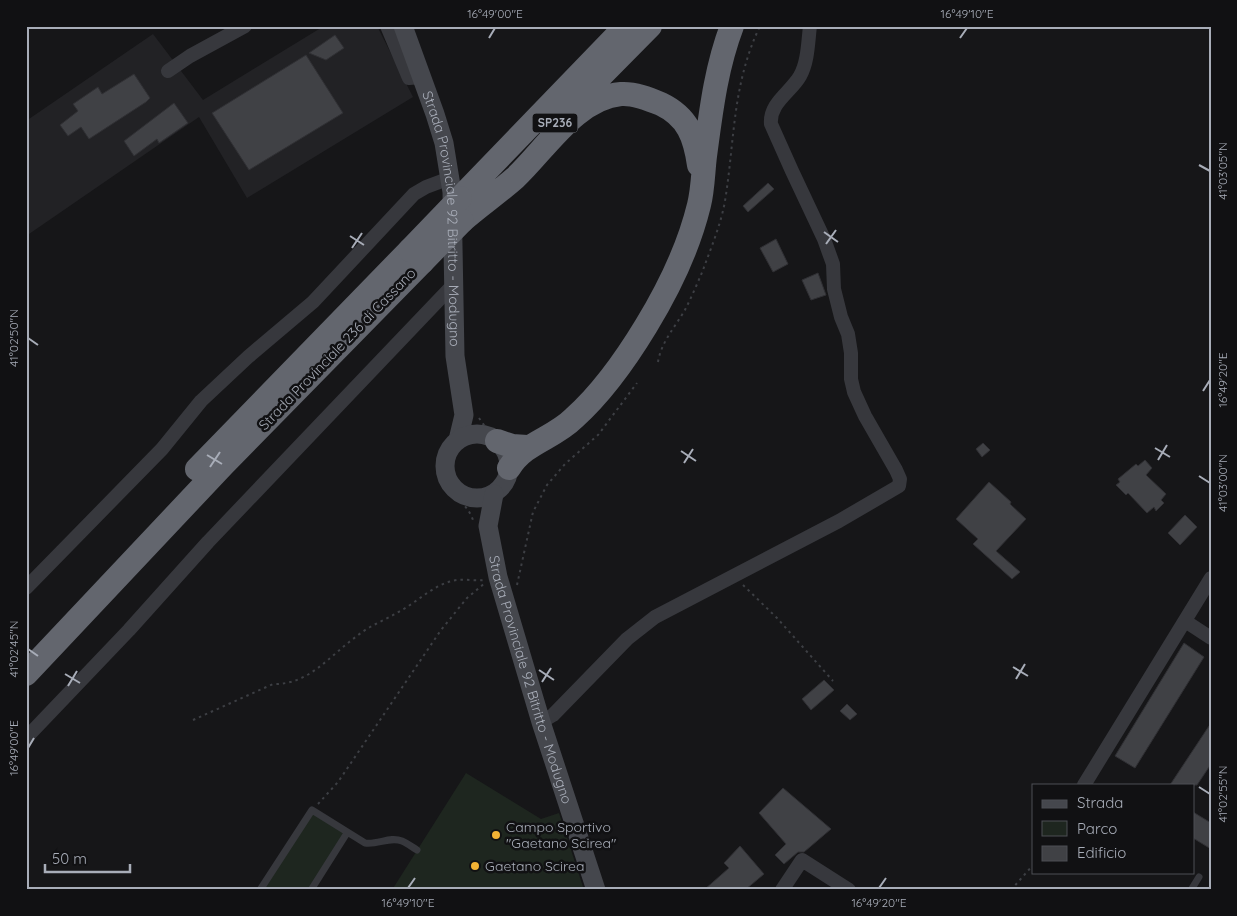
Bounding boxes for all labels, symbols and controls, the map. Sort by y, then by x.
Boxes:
text: 16°49'00"E [467,6,523,21]
text: 16°49'10"E [941,6,994,21]
street label: Strada Provinciale 92 Bitritto - Modugno [418,88,464,347]
road number: SP236 [532,114,578,132]
text: 41°03'05"N [1215,142,1230,200]
street label: Strada Provinciale 236 di Cassano [255,264,419,434]
text: 41°02'50"N [6,309,21,367]
text: 16°49'20"E [1215,352,1230,408]
text: 41°03'00"N [1215,454,1230,512]
street label: Strada Provinciale 92 Bitritto - Modugno [485,554,576,806]
text: 41°02'45"N [6,620,21,678]
text: 16°49'00"E [6,720,21,776]
text: 41°02'55"N [1215,765,1230,823]
legend [1032,784,1194,874]
text: Strada [1077,793,1123,812]
place label: Campo Sportivo "Gaetano Scirea" [506,818,616,852]
text: Parco [1077,819,1117,838]
marker: Campo Sportivo "Gaetano Scirea" [490,829,502,841]
scale bar [45,841,130,873]
text: Edificio [1077,843,1126,862]
text: 50 m [52,849,87,868]
place label: Gaetano Scirea [485,857,585,875]
marker: Gaetano Scirea [469,860,481,872]
text: 16°49'10"E [382,895,435,910]
text: 16°49'20"E [851,895,907,910]

